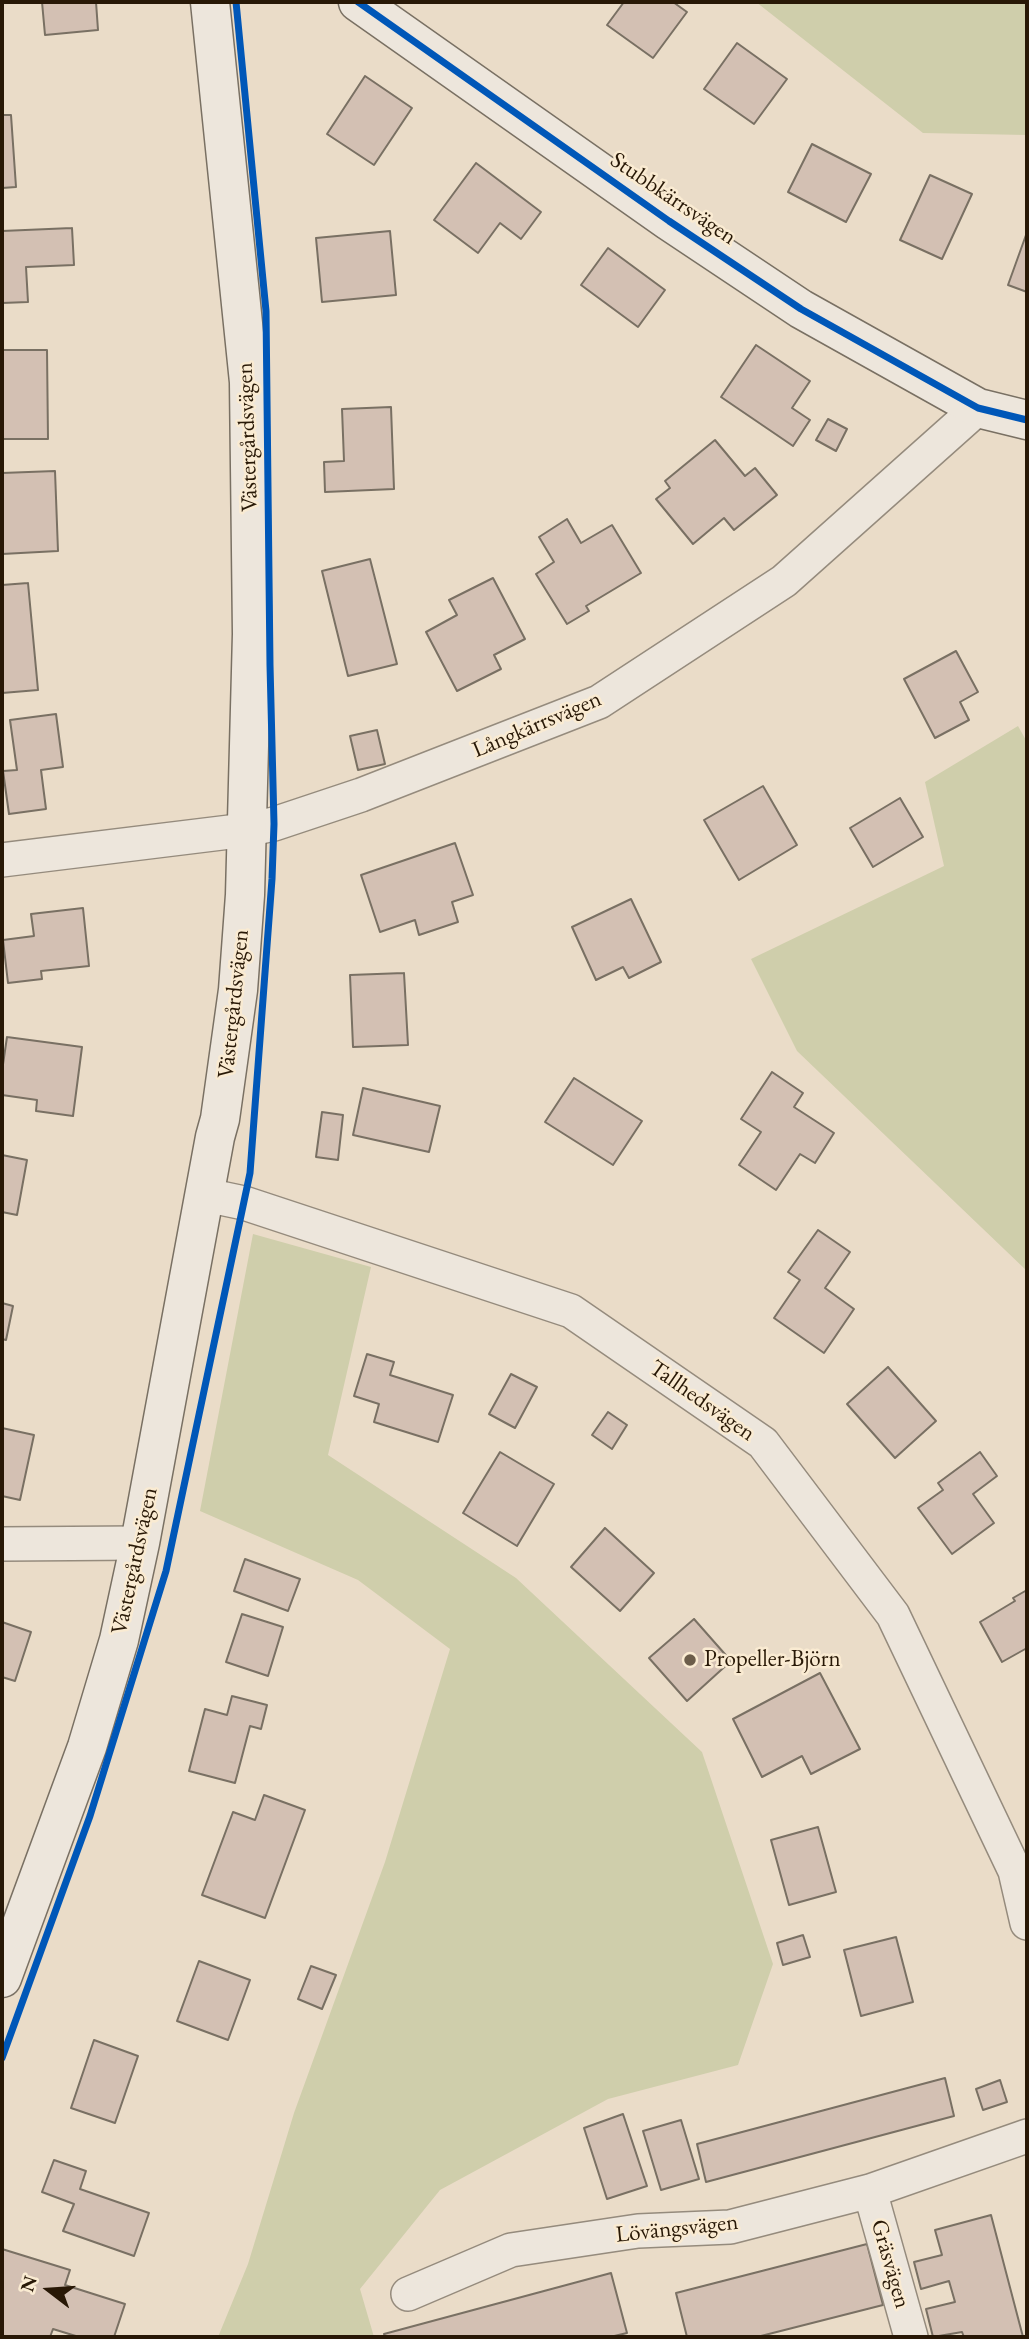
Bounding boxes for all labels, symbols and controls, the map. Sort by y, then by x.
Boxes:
street label: Stubbkärrsvägen [605,147,741,251]
street label: Västergårdsvägen [232,362,264,512]
street label: Långkärrsvägen [468,685,606,765]
street label: Västergårdsvägen [212,928,256,1080]
street label: Tallhedsvägen [644,1354,760,1448]
street label: Västergårdsvägen [106,1485,164,1637]
place label: Propeller-Björn [704,1646,841,1674]
marker: Propeller-Björn [682,1652,698,1668]
street label: Lövängsvägen [614,2209,740,2249]
street label: Gräsvägen [864,2216,916,2312]
north arrow [14,2255,84,2325]
text: N [14,2273,43,2295]

